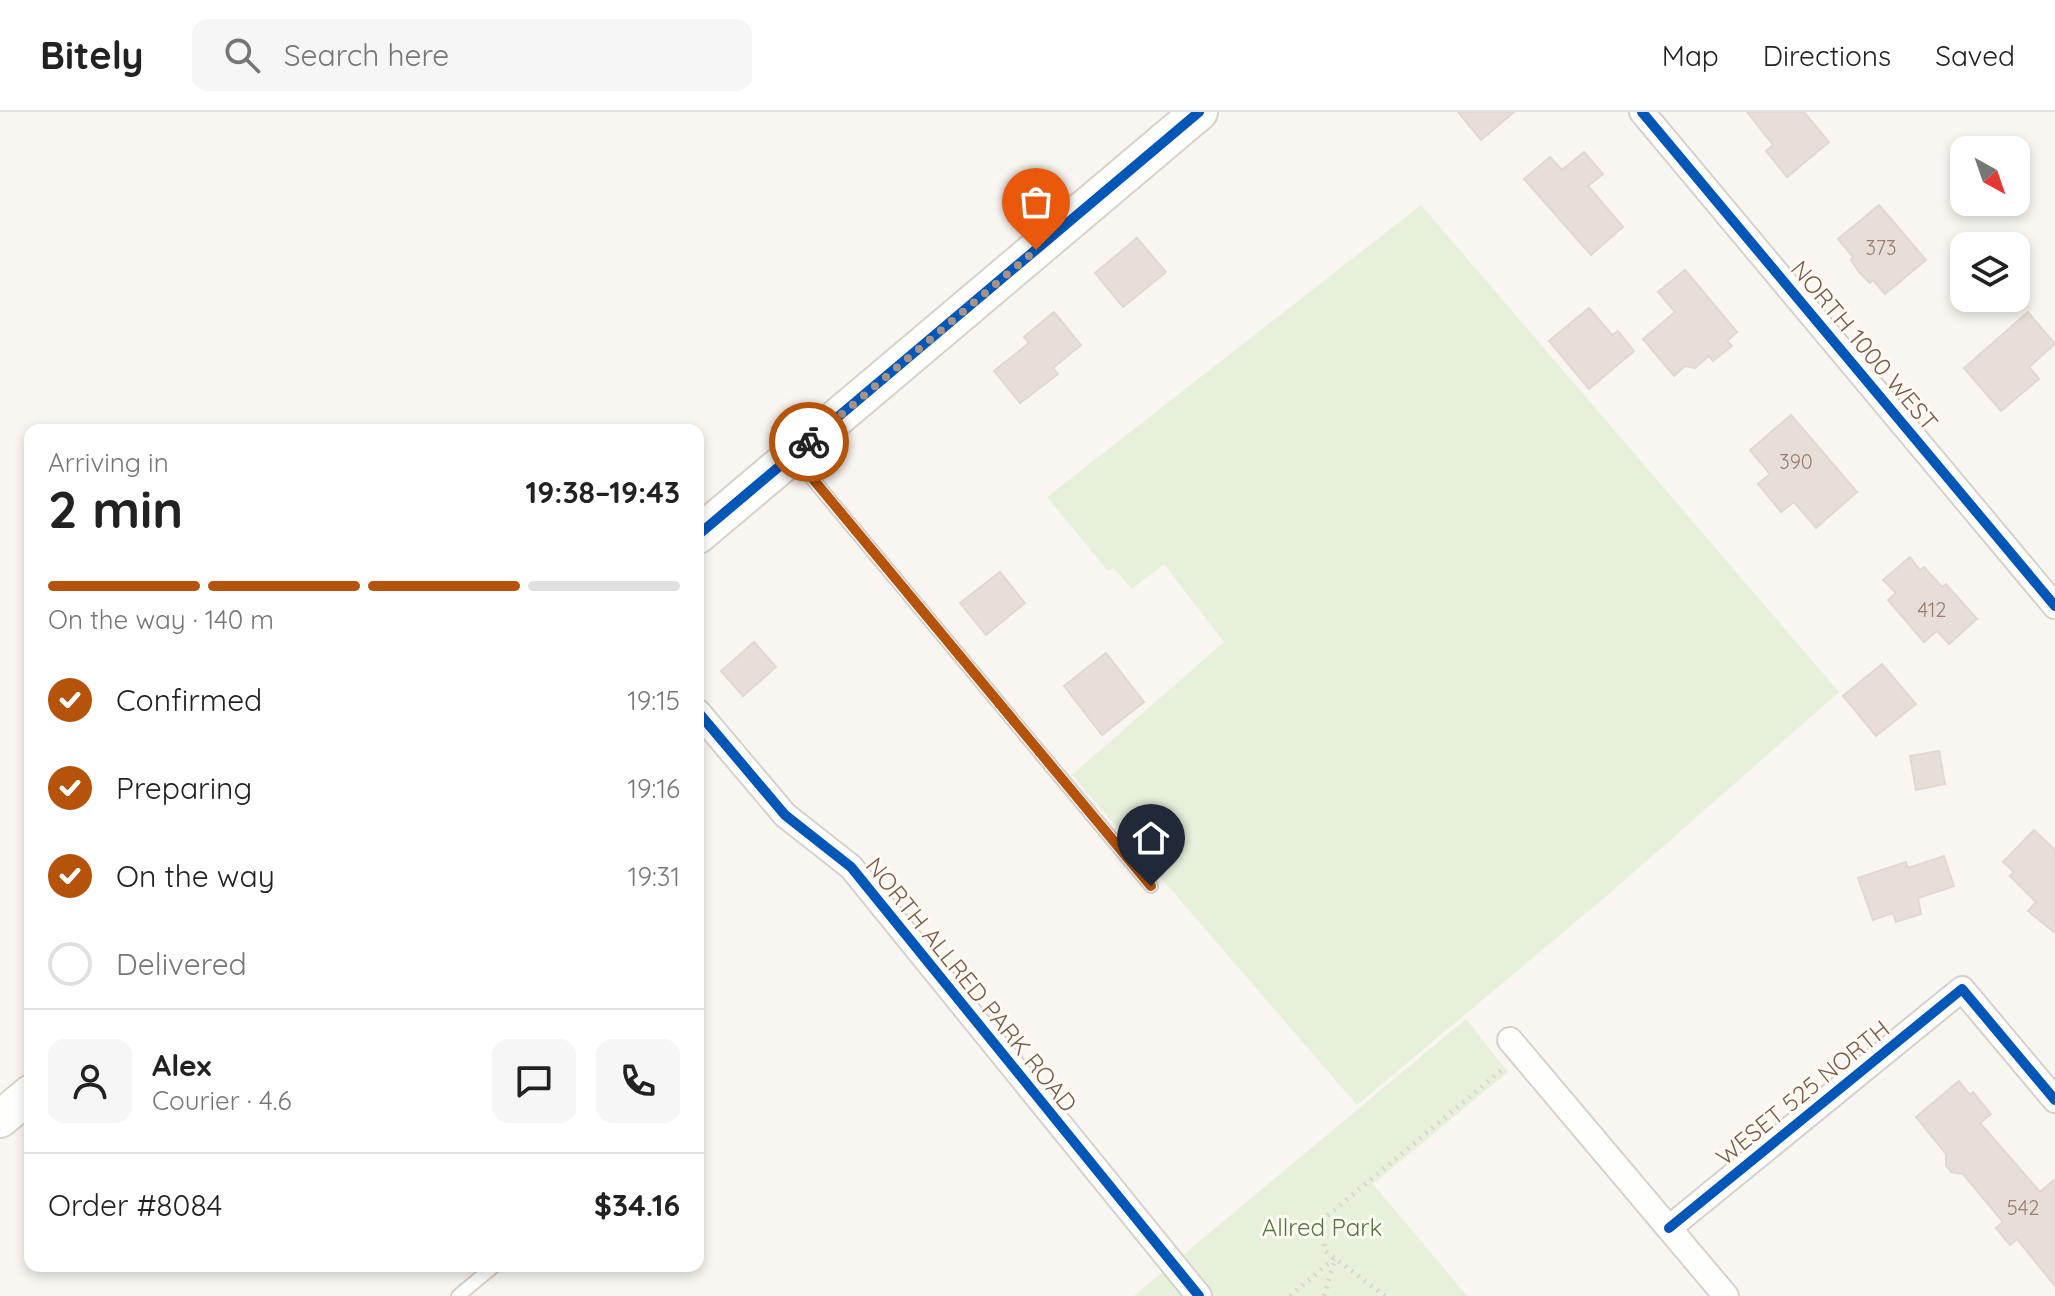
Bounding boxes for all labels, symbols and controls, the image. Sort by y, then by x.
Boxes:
search box [192,19,752,91]
text: Bitely [40,31,144,79]
icon: search [220,33,264,77]
text: Search here [284,36,449,74]
text: Map [1662,38,1719,73]
text: Directions [1763,38,1891,73]
text: Saved [1935,38,2015,73]
north arrow [1950,136,2030,216]
map controls [1950,136,2030,312]
pin [1002,168,1070,250]
icon: bag [1014,180,1058,224]
button: layers [1950,232,2030,312]
house number: 373 [1865,235,1897,260]
street label: NORTH 1000 WEST [1785,254,1945,437]
courier [769,402,849,482]
icon: bike [787,420,831,464]
text: Arriving in [48,446,169,479]
house number: 390 [1779,449,1813,474]
text: 19:38–19:43 [526,473,680,511]
text: 2 min [48,476,183,541]
house number: 412 [1918,597,1946,622]
text: On the way · 140 m [48,603,274,636]
icon: check [48,678,92,722]
text: Confirmed [116,681,262,719]
text: 19:15 [627,684,680,717]
icon: check [48,766,92,810]
text: Preparing [116,769,252,807]
text: 19:16 [627,772,680,805]
pin [1117,804,1185,886]
icon: home [1129,816,1173,860]
street label: NORTH ALLRED PARK ROAD [860,851,1084,1118]
icon: check [48,854,92,898]
text: On the way [116,857,275,895]
text: 19:31 [628,860,680,893]
text: Delivered [116,945,247,983]
street label: WESET 525 NORTH [1710,1013,1895,1171]
button: person [48,1039,132,1123]
button: chat [492,1039,576,1123]
button: phone [596,1039,680,1123]
text: Alex [152,1046,211,1084]
text: Courier · 4.6 [152,1084,291,1117]
text: Order #8084 [48,1186,222,1224]
text: $34.16 [594,1186,680,1224]
house number: 542 [2007,1195,2039,1220]
park label: Allred Park [1262,1212,1382,1242]

